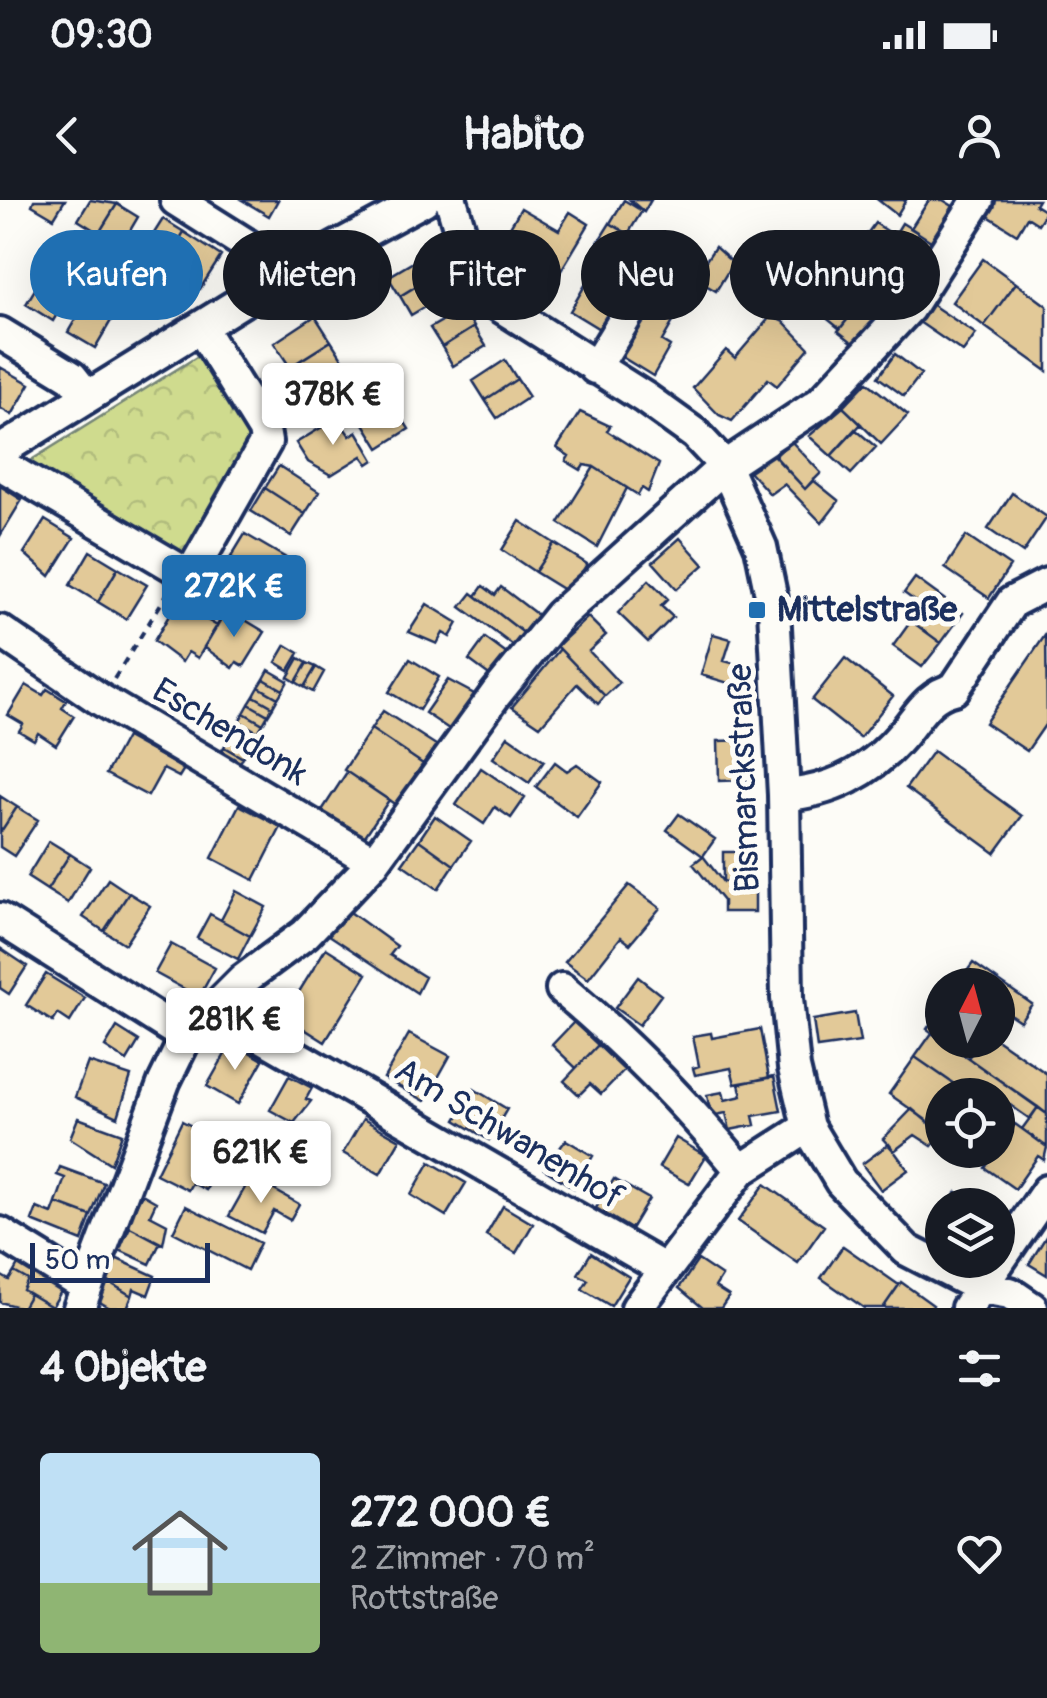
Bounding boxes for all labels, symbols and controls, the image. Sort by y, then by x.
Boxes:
text: 09:30 [50,11,153,59]
text: Habito [463,107,584,163]
icon: back [40,108,95,163]
icon: person [952,108,1007,163]
chip: Kaufen [30,230,203,320]
chip: Mieten [223,230,392,320]
chip: Filter [412,230,561,320]
chip: Neu [581,230,710,320]
chip: Wohnung [730,230,940,320]
pin: 378K € [252,363,414,448]
text: 378K € [284,375,382,415]
pin: 272K € [153,555,315,640]
text: 272K € [184,567,284,607]
place label: Mittelstraße [777,588,958,632]
marker: Mittelstraße [746,599,768,621]
street label: Bismarckstraße [718,663,770,893]
street label: Eschendonk [144,668,316,796]
north arrow [925,968,1015,1058]
map controls [925,968,1015,1278]
pin: 281K € [154,988,316,1073]
text: 281K € [188,1000,282,1040]
street label: Am Schwanenhof [386,1048,632,1220]
button: locate [925,1078,1015,1168]
pin: 621K € [180,1121,342,1206]
text: 621K € [213,1133,309,1173]
button: layers [925,1188,1015,1278]
scale bar [30,1238,210,1282]
text: 50 m [45,1243,110,1278]
icon: filters [952,1341,1007,1396]
text: 4 Objekte [40,1342,206,1394]
text: 272 000 € [350,1487,551,1539]
icon: home [120,1493,240,1613]
icon: heart [952,1526,1007,1581]
text: 2 Zimmer · 70 m² [350,1539,595,1579]
text: Rottstraße [350,1579,498,1619]

